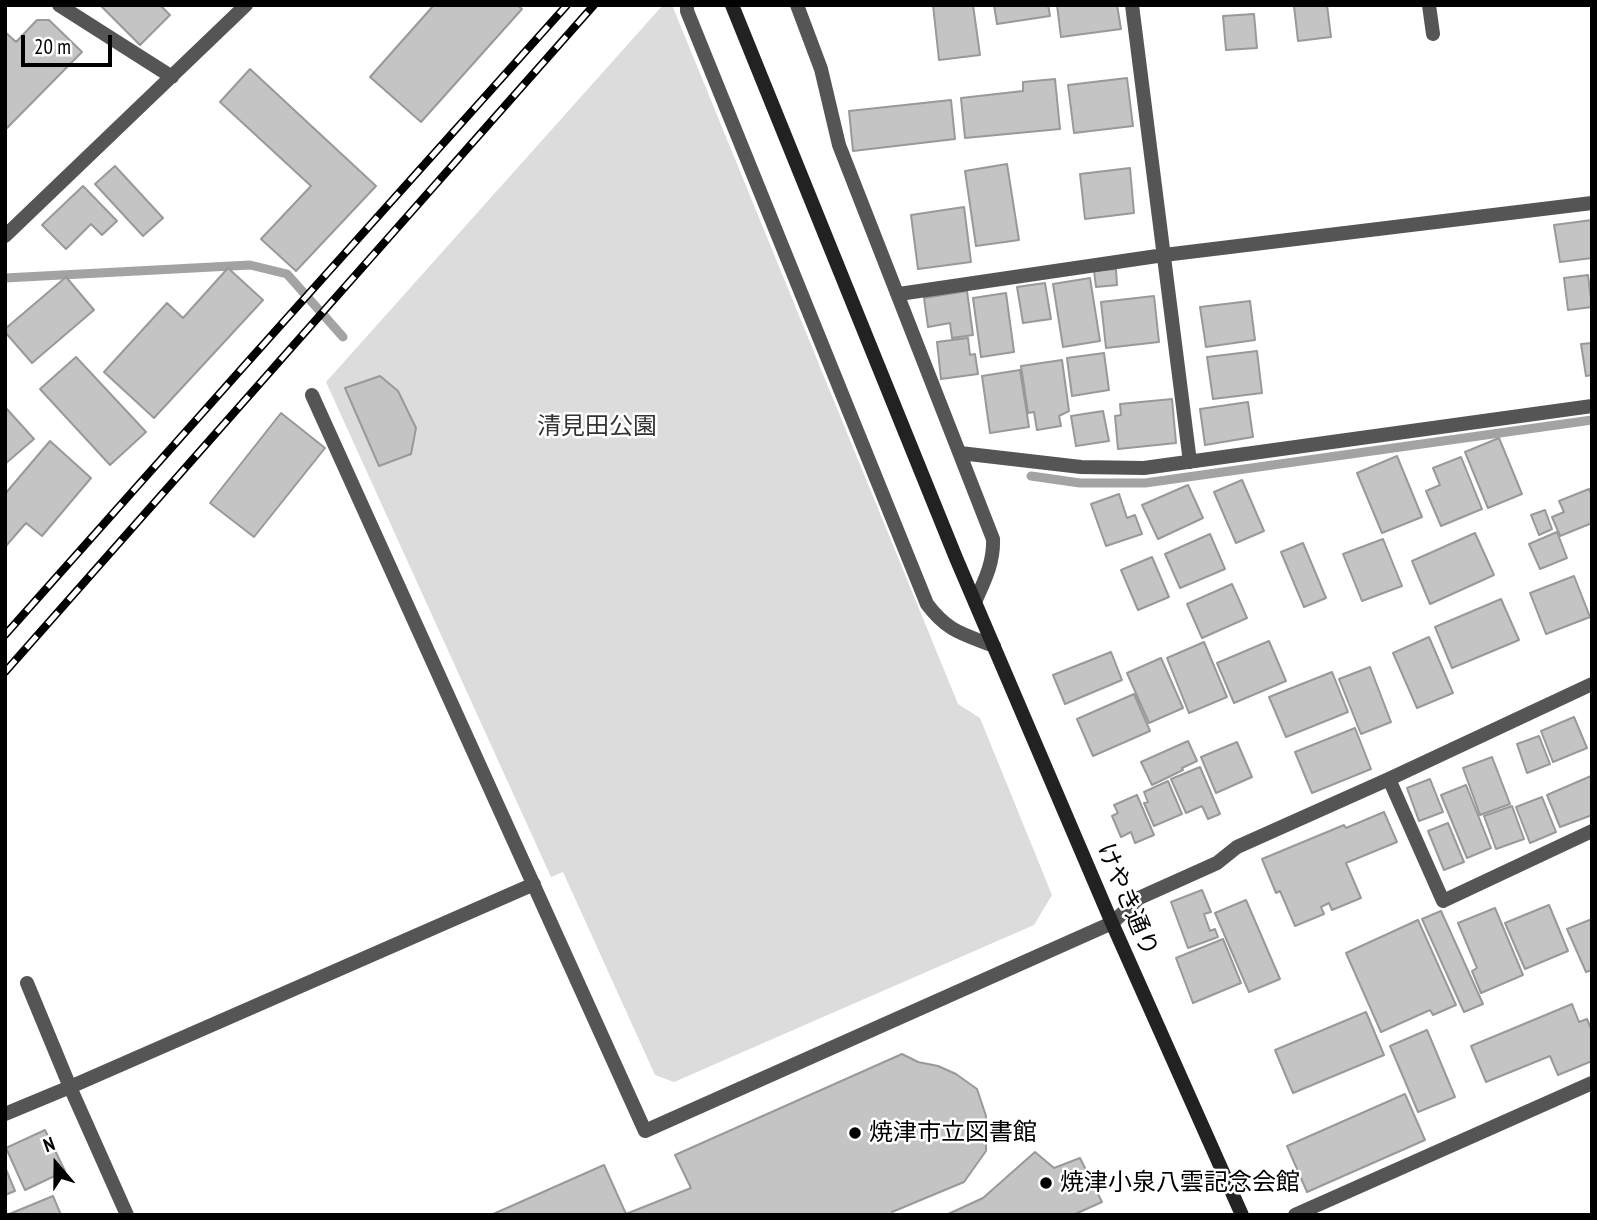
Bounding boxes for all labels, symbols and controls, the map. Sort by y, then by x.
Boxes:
scale bar [24,21,116,65]
text: 20 m [34,33,71,60]
park label: 清見田公園 [537,413,657,441]
street label: けやき通り [1090,839,1164,961]
place label: 焼津市立図書館 [869,1119,1037,1147]
marker: 焼津市立図書館 [847,1125,863,1141]
north arrow [21,1129,91,1199]
text: N [40,1131,58,1157]
place label: 焼津小泉八雲記念会館 [1060,1169,1300,1197]
marker: 焼津小泉八雲記念会館 [1038,1175,1054,1191]

